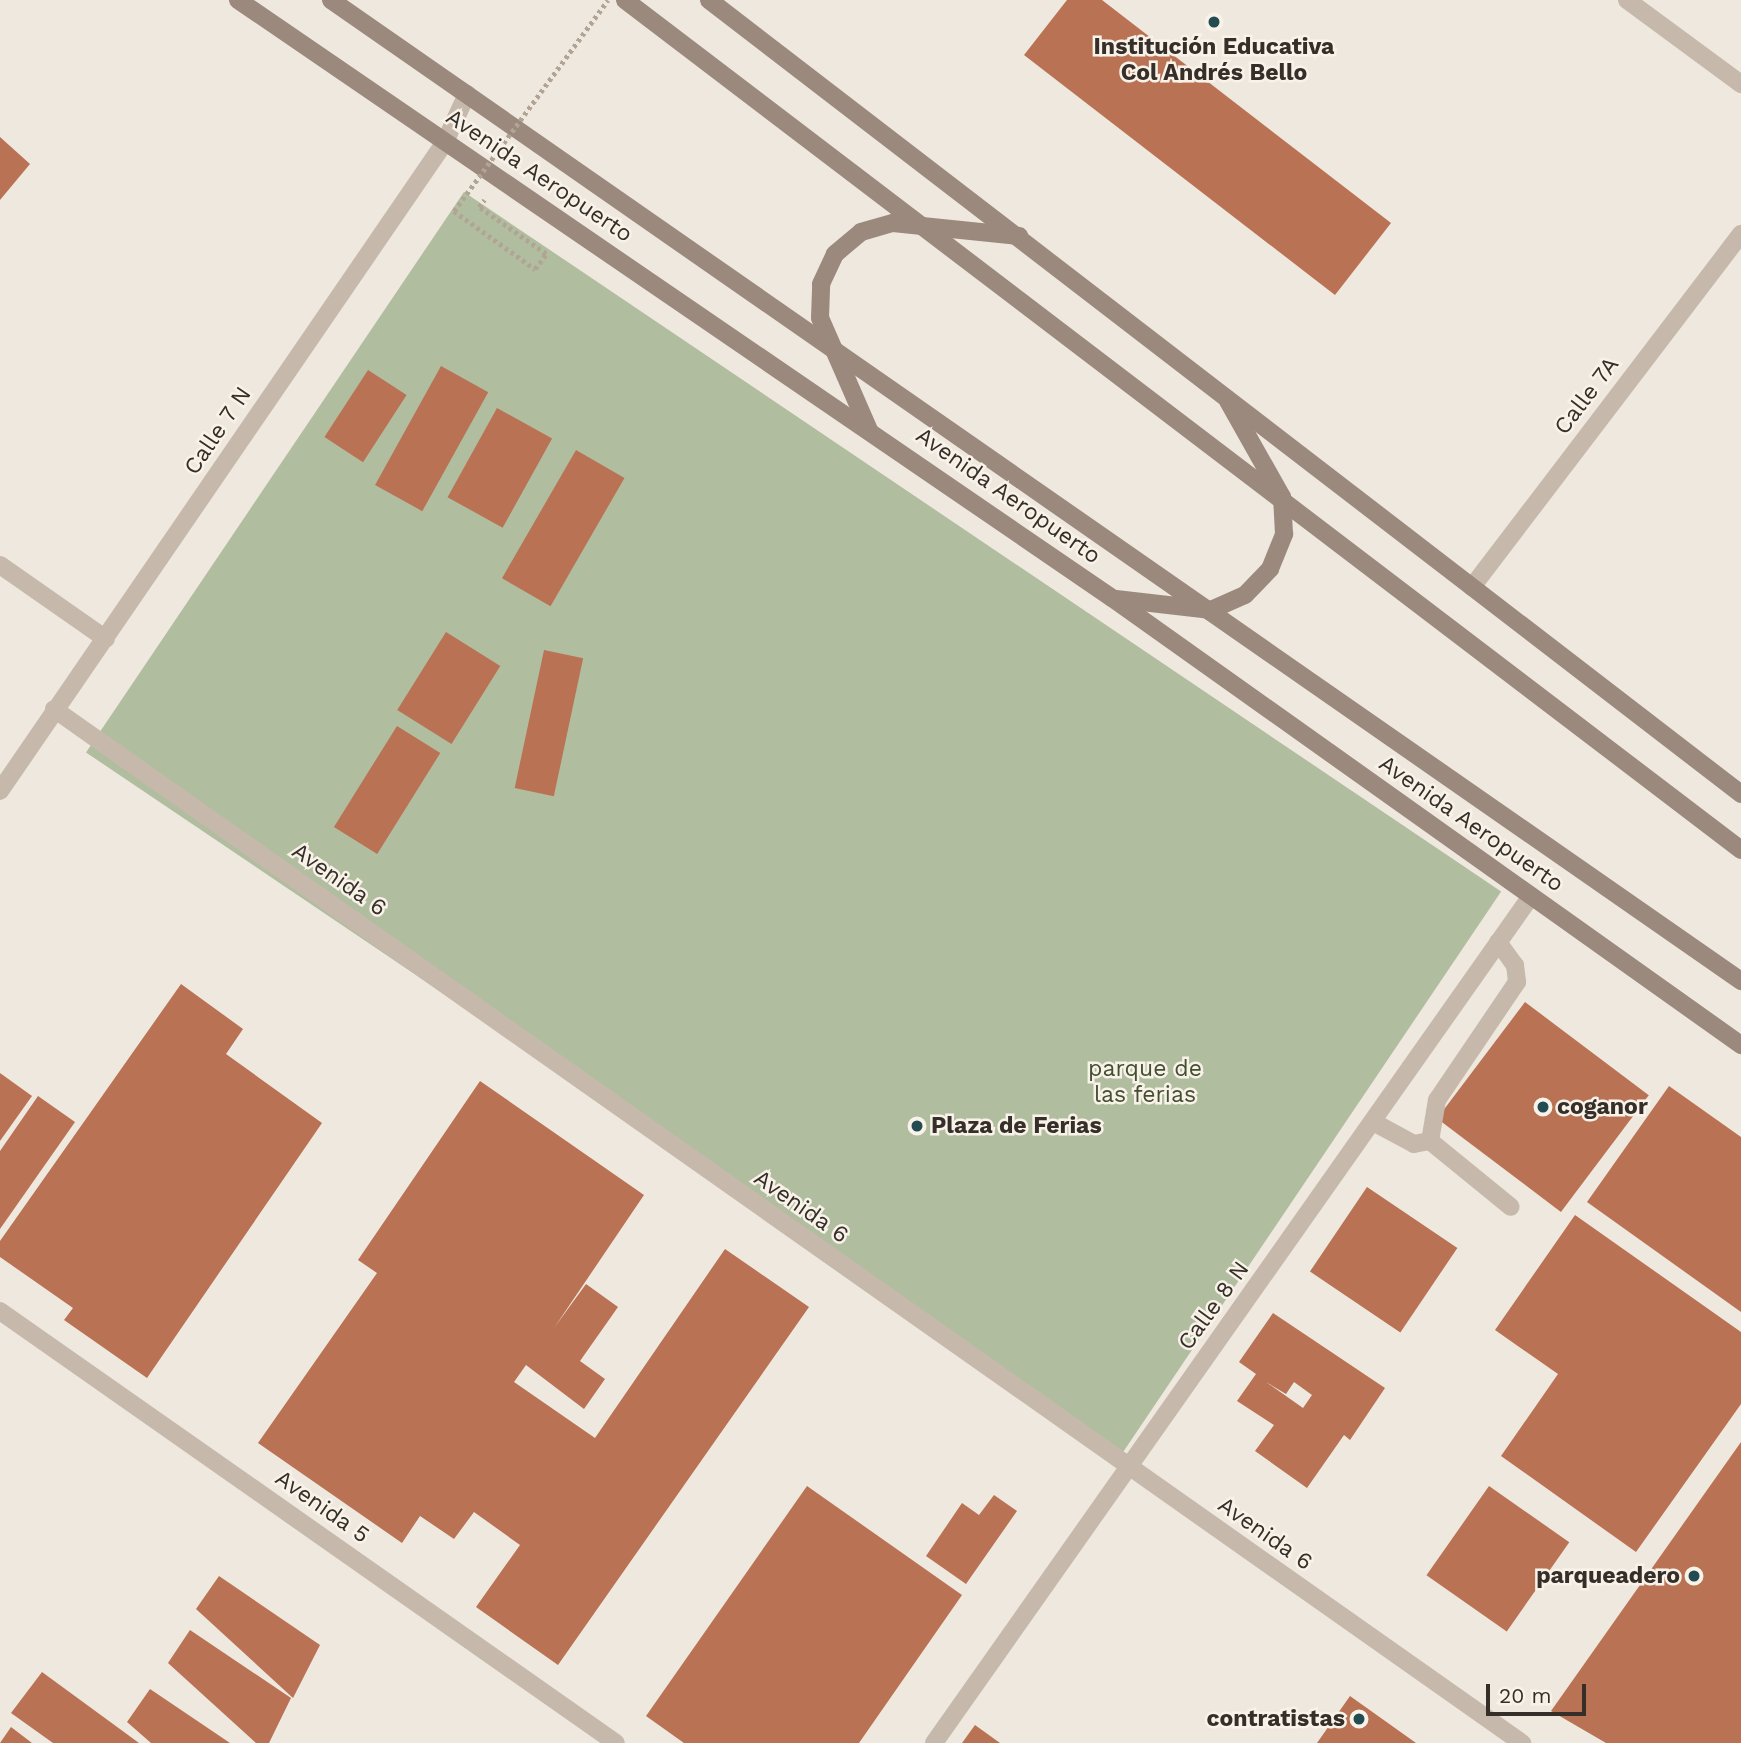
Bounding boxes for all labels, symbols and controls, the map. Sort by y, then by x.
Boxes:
marker: Institución Educativa Col Andrés Bello [1206,14,1222,30]
place label: Institución Educativa Col Andrés Bello [1094,33,1334,87]
street label: Avenida Aeropuerto [440,103,638,249]
street label: Calle 7A [1549,351,1625,441]
street label: Calle 7 N [178,381,258,481]
street label: Avenida Aeropuerto [910,421,1106,571]
street label: Avenida Aeropuerto [1373,749,1569,899]
street label: Avenida 6 [286,837,392,923]
park label: parque de las ferias [1088,1055,1202,1109]
place label: coganor [1557,1093,1648,1121]
marker: coganor [1535,1099,1551,1115]
place label: Plaza de Ferias [931,1112,1102,1140]
marker: Plaza de Ferias [909,1118,925,1134]
street label: Avenida 6 [748,1164,854,1250]
street label: Calle 8 N [1173,1256,1255,1356]
street label: Avenida 5 [270,1465,374,1549]
street label: Avenida 6 [1212,1491,1318,1577]
place label: parqueadero [1536,1562,1680,1590]
marker: parqueadero [1686,1568,1702,1584]
scale bar [1489,1670,1589,1714]
text: 20 m [1499,1683,1551,1708]
place label: contratistas [1206,1705,1345,1733]
marker: contratistas [1351,1711,1367,1727]

